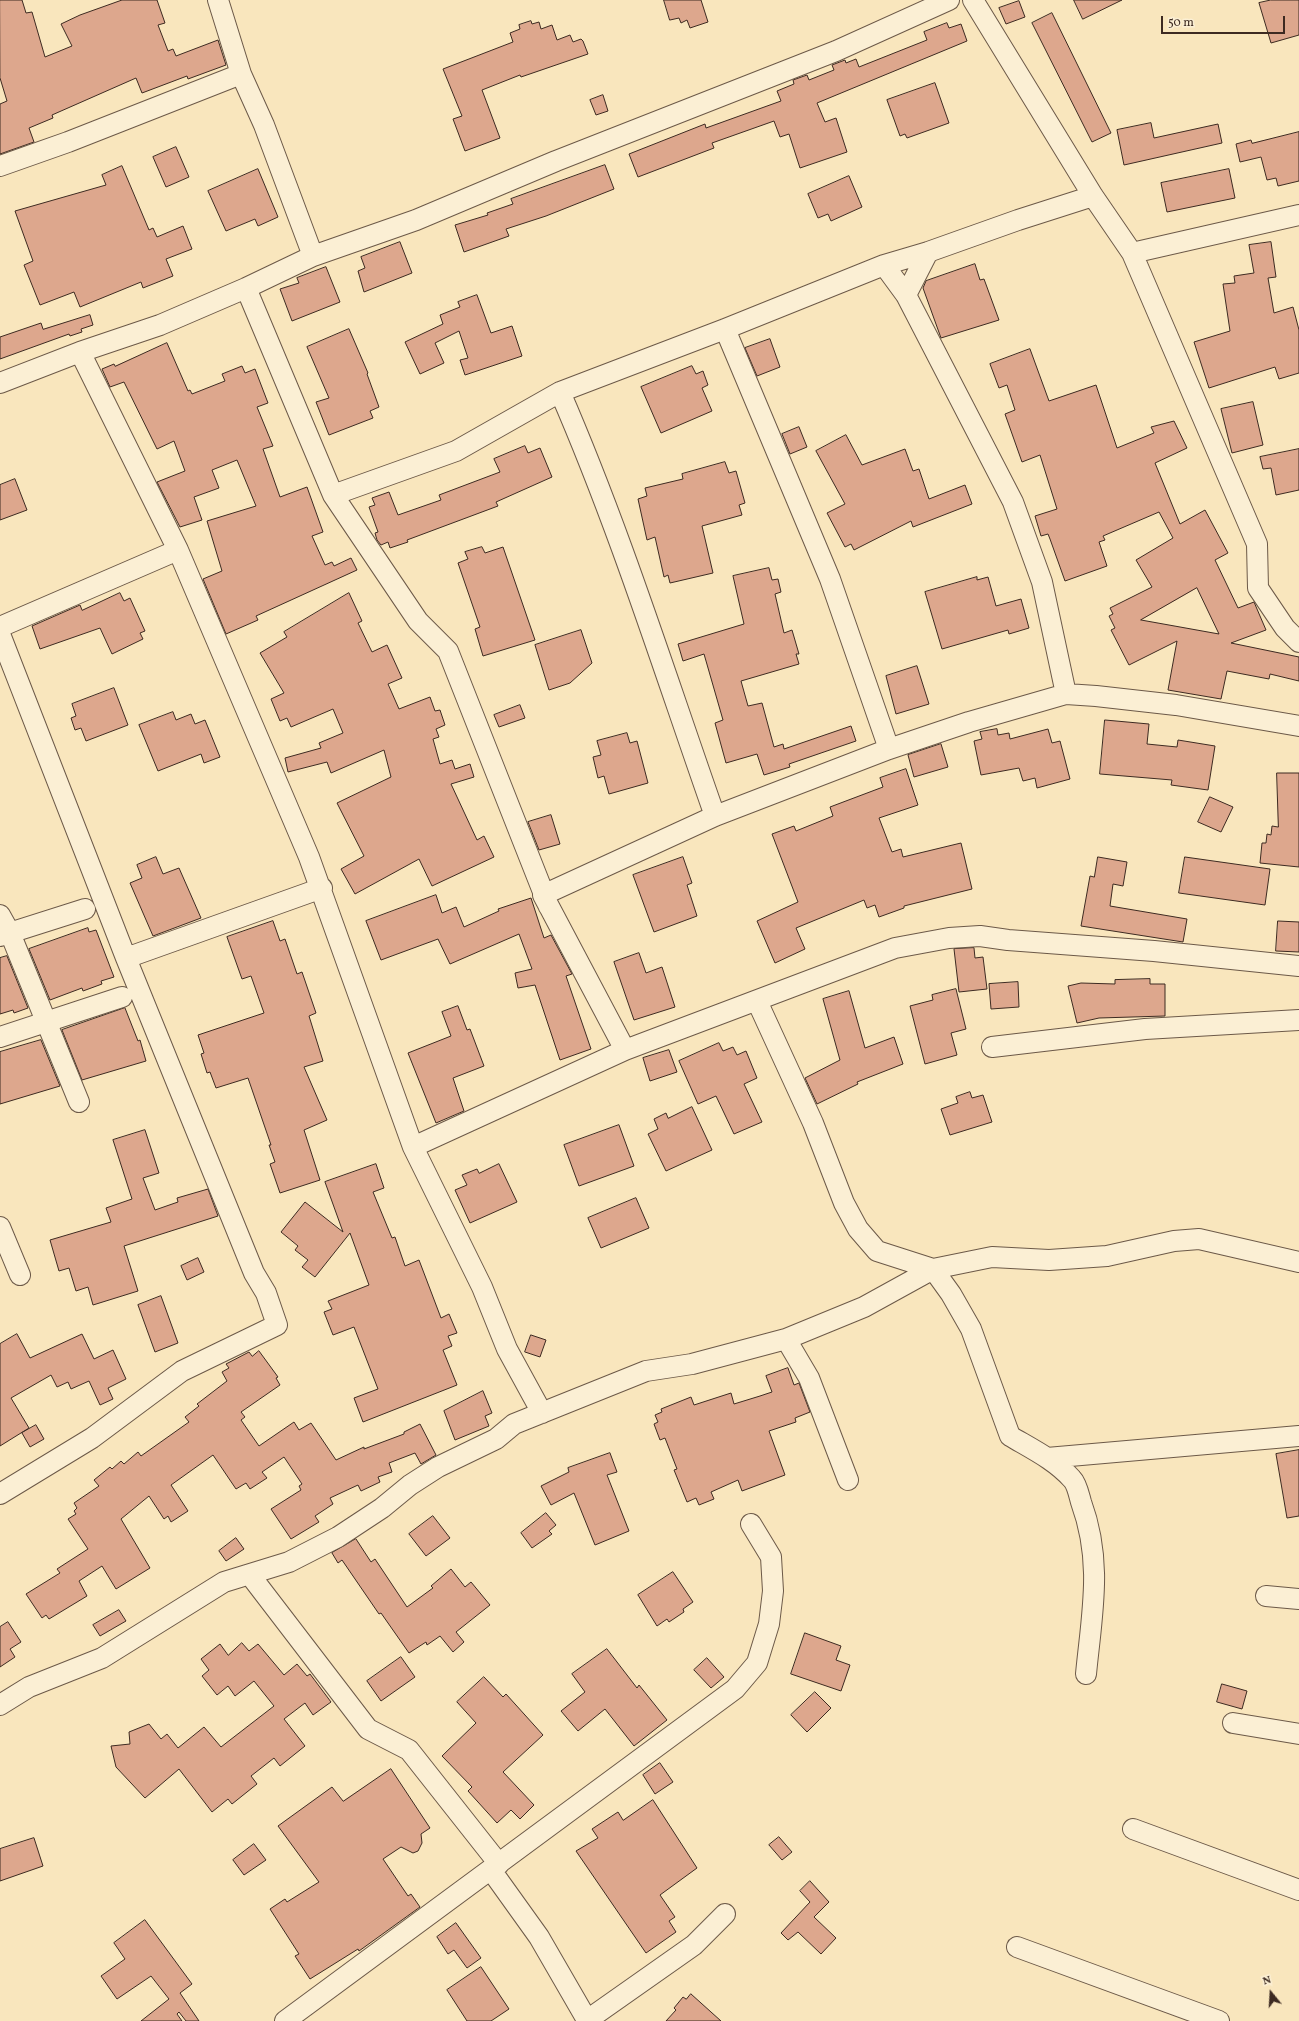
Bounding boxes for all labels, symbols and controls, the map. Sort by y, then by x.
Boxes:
scale bar [1163,8,1287,34]
text: 50 m [1168,15,1194,31]
north arrow [1251,1973,1291,2013]
text: N [1261,1973,1273,1989]

